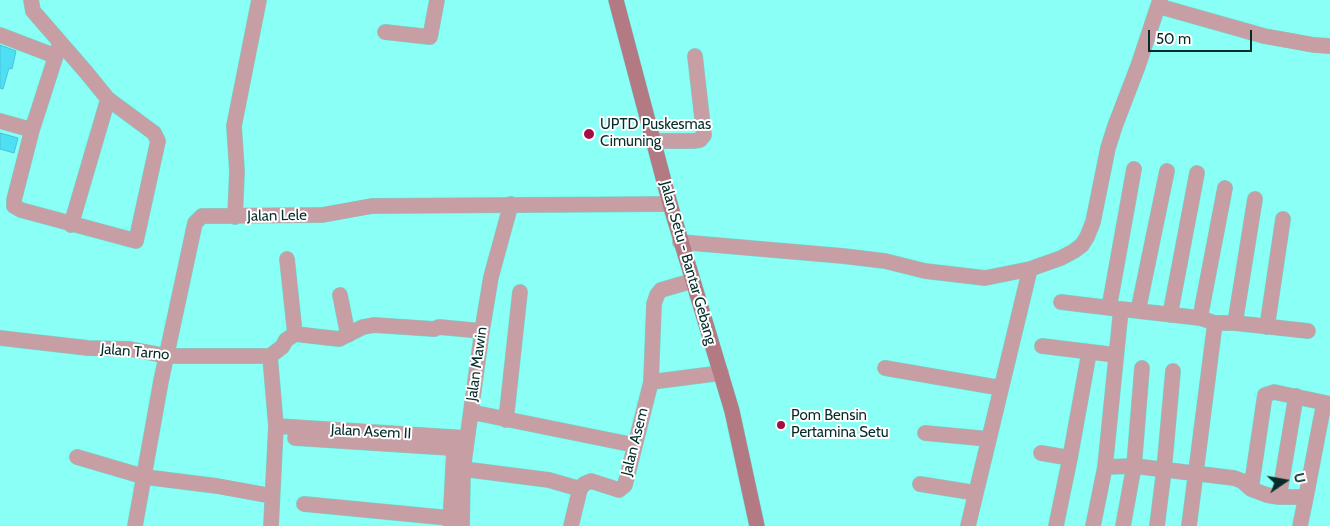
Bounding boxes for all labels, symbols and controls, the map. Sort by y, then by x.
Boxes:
scale bar [1150,20,1254,52]
text: 50 m [1156,30,1191,48]
place label: UPTD Puskesmas Cimuning [600,116,711,151]
marker: UPTD Puskesmas Cimuning [582,127,596,141]
street label: Jalan Setu - Bantar Gebang [656,179,720,347]
street label: Jalan Lele [247,206,307,226]
street label: Jalan Mawin [463,326,491,402]
street label: Jalan Tarno [100,340,170,364]
street label: Jalan Asem [618,406,652,478]
place label: Pom Bensin Pertamina Setu [791,407,889,442]
marker: Pom Bensin Pertamina Setu [775,419,787,431]
street label: Jalan Asem II [330,421,412,443]
north arrow [1260,456,1310,506]
text: U [1290,471,1310,485]

